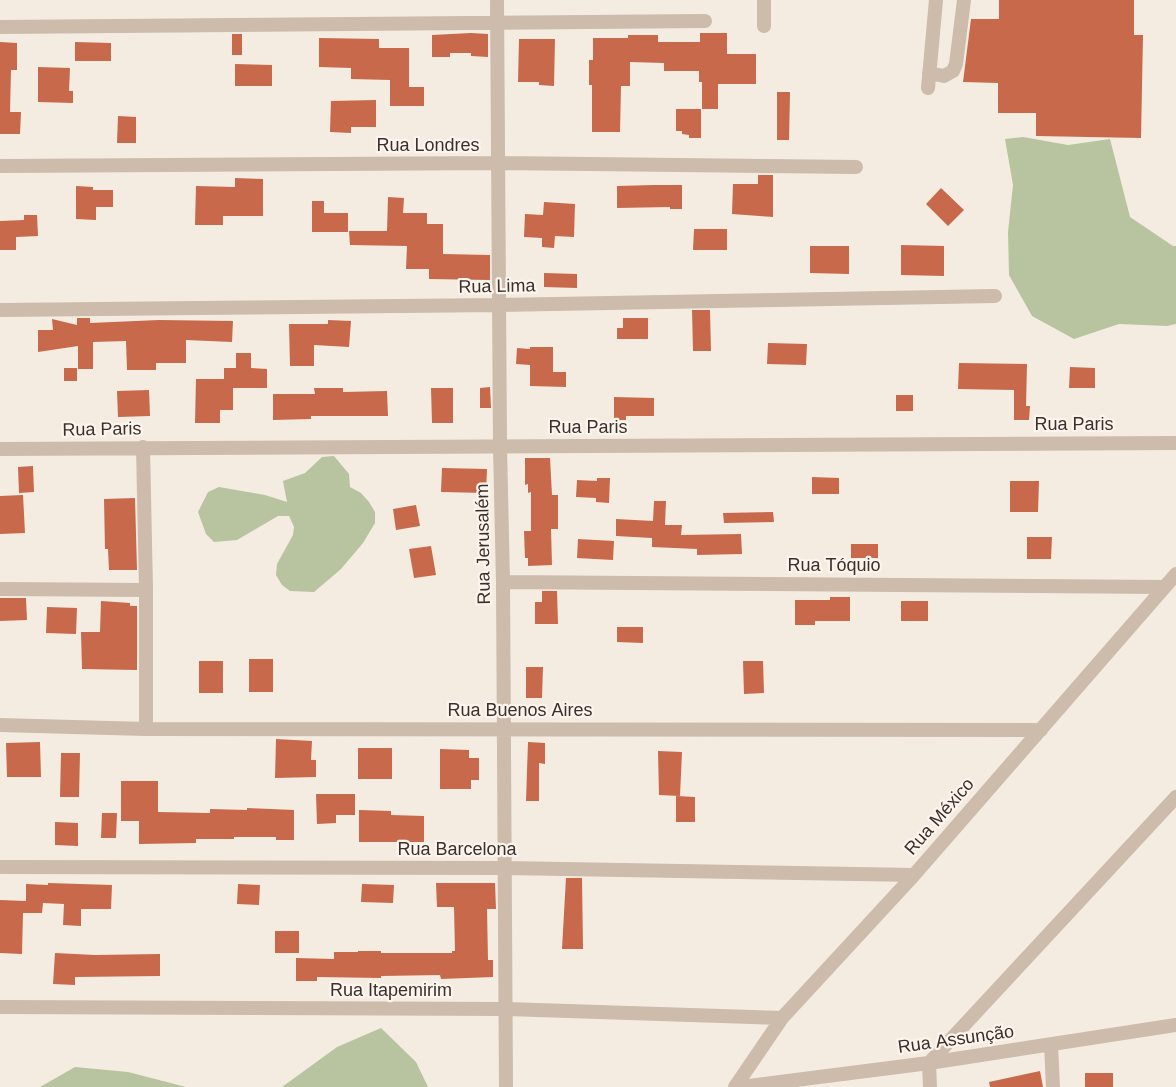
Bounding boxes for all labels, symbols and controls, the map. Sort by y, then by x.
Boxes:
street label: Rua Londres [376,135,480,157]
street label: Rua Lima [458,276,536,298]
street label: Rua Paris [1034,414,1114,436]
street label: Rua Paris [548,417,628,439]
street label: Rua Paris [62,419,142,441]
street label: Rua Jerusalém [472,483,496,605]
street label: Rua Tóquio [787,555,881,577]
street label: Rua Buenos Aires [447,700,593,722]
street label: Rua México [901,774,979,860]
street label: Rua Barcelona [397,839,517,861]
street label: Rua Itapemirim [330,980,452,1002]
street label: Rua Assunção [897,1021,1015,1059]

